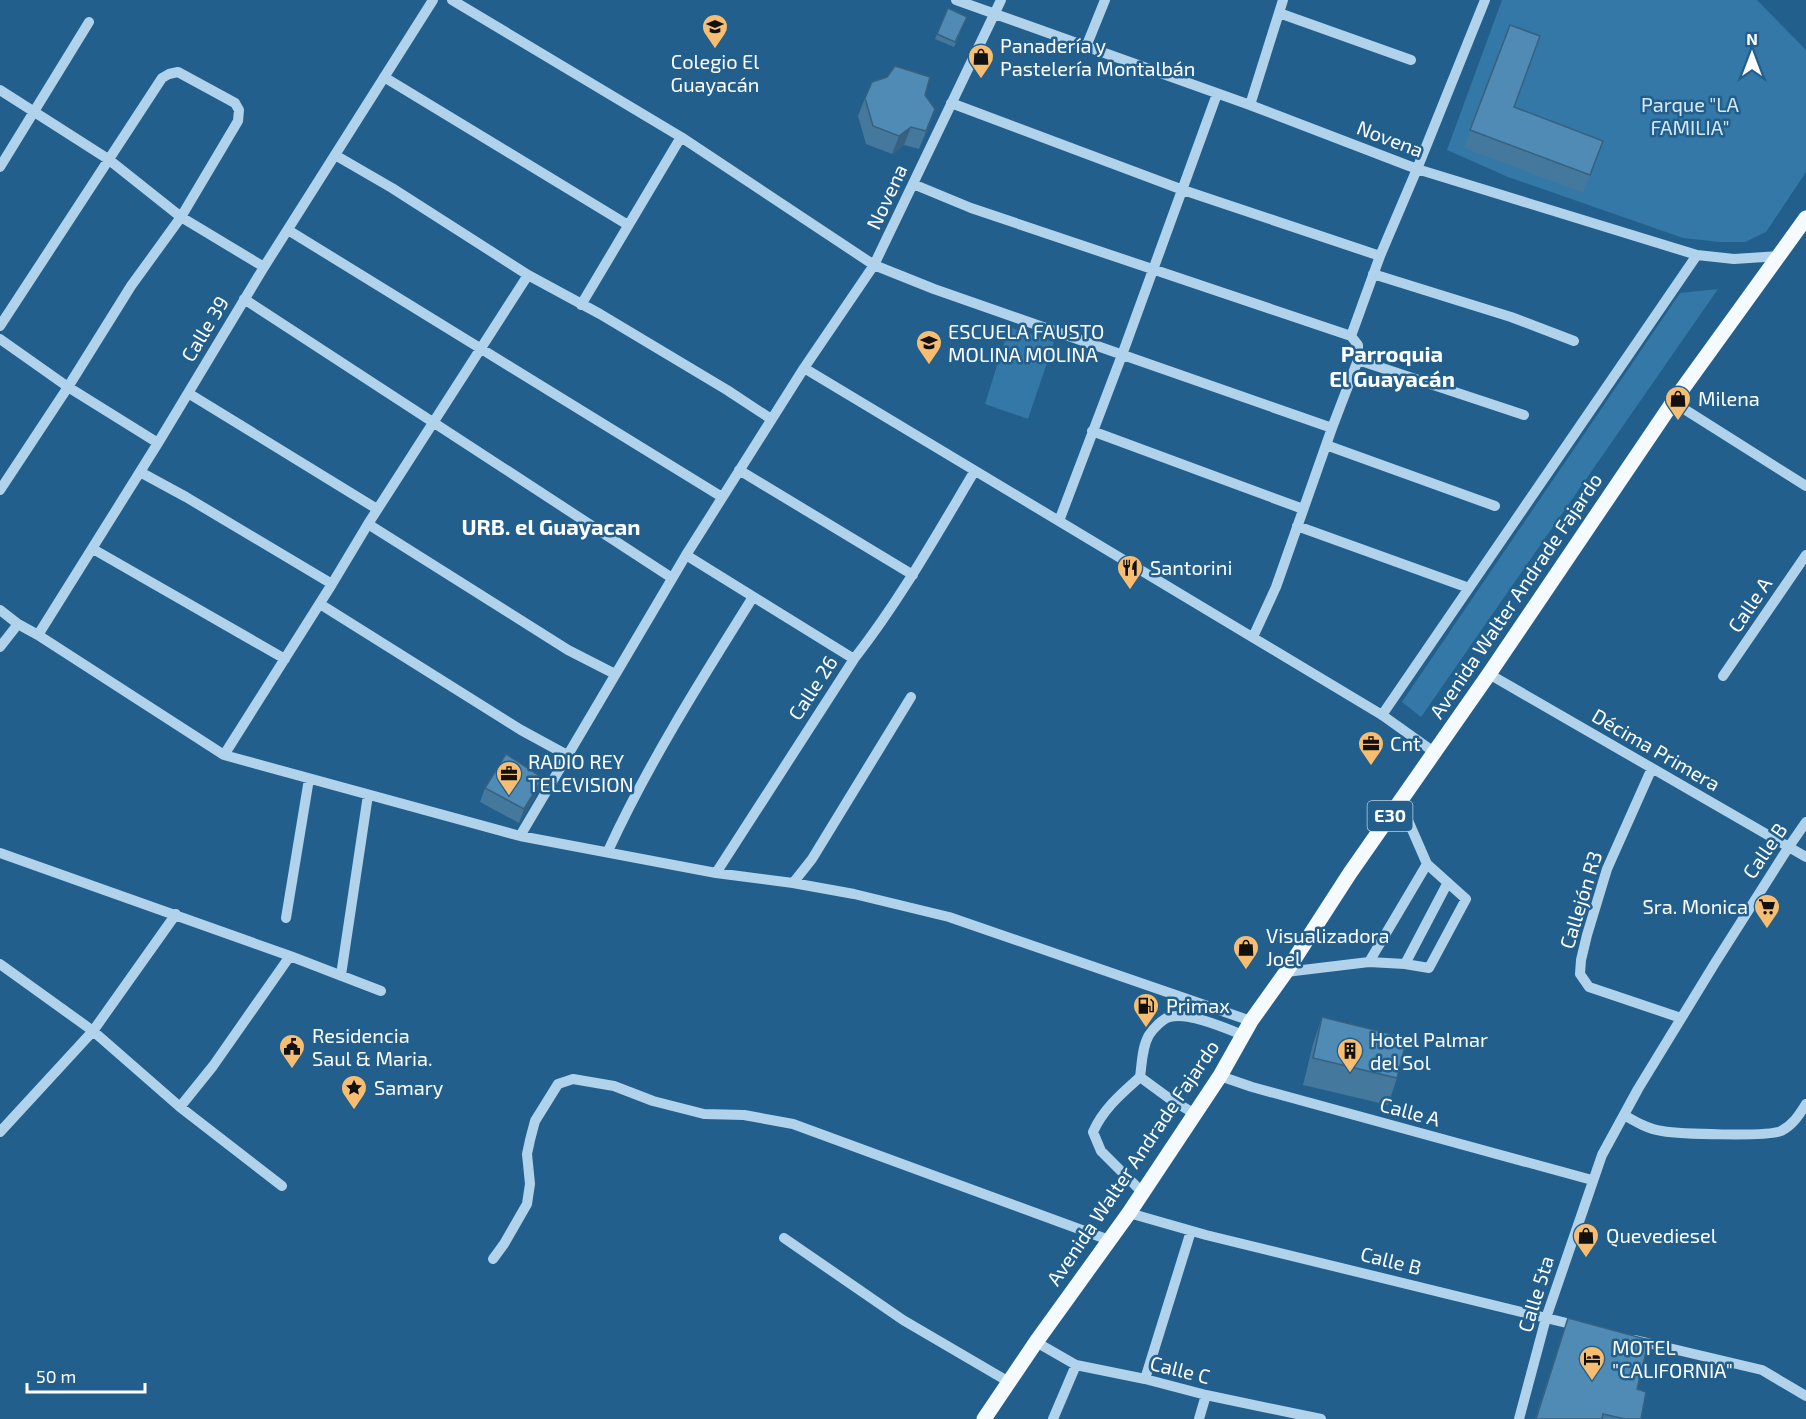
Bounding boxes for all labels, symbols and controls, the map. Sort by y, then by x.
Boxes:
school or university icon: Colegio El Guayacán [700,12,730,50]
north arrow [1722,24,1782,84]
text: N [1746,29,1758,48]
place label: Panadería y Pastelería Montalbán [1000,33,1195,80]
shop icon: Panadería y Pastelería Montalbán [966,42,996,80]
place label: Colegio El Guayacán [671,49,759,96]
park label: Parque "LA FAMILIA" [1641,92,1740,139]
street label: Novena [1354,114,1427,162]
street label: Novena [861,160,912,233]
street label: Calle 39 [175,291,233,366]
place label: ESCUELA FAUSTO MOLINA MOLINA [948,319,1104,366]
school or university icon: ESCUELA FAUSTO MOLINA MOLINA [914,328,944,366]
district label: Parroquia El Guayacán [1329,340,1455,392]
shop icon: Milena [1663,384,1693,422]
place label: Milena [1698,386,1760,410]
street label: Avenida Walter Andrade Fajardo [1424,468,1606,723]
district label: URB. el Guayacan [462,513,640,540]
restaurant icon: Santorini [1115,553,1145,591]
place label: Santorini [1150,555,1232,579]
street label: Calle A [1722,572,1777,637]
street label: Calle 26 [782,651,842,724]
street label: Décima Primera [1588,703,1725,795]
office icon: Cnt [1356,729,1386,767]
place label: Cnt [1390,731,1421,755]
place label: RADIO REY TELEVISION [528,749,634,796]
office icon: RADIO REY TELEVISION [494,759,524,797]
road number: E30 [1368,801,1412,831]
street label: Calle B [1737,818,1791,883]
street label: Callejón R3 [1554,848,1606,951]
supermarket icon: Sra. Monica [1752,892,1782,930]
place label: Sra. Monica [1643,894,1748,918]
place label: Visualizadora Joel [1266,923,1390,970]
shop icon: Visualizadora Joel [1231,933,1261,971]
fuel station icon: Primax [1131,991,1161,1029]
place label: Primax [1166,993,1230,1017]
place label: Residencia Saul & Maria. [312,1023,432,1070]
place label: Hotel Palmar del Sol [1370,1027,1488,1074]
public building icon: Residencia Saul & Maria. [277,1032,307,1070]
street label: Avenida Walter Andrade Fajardo [1041,1035,1223,1290]
building icon: Hotel Palmar del Sol [1335,1036,1365,1074]
place icon: Samary [339,1073,369,1111]
place label: Samary [374,1075,444,1099]
street label: Calle A [1377,1091,1444,1131]
shop icon: Quevediesel [1571,1221,1601,1259]
place label: Quevediesel [1606,1223,1717,1247]
street label: Calle B [1358,1241,1424,1279]
street label: Calle 5ta [1512,1253,1558,1335]
place label: MOTEL "CALIFORNIA" [1612,1335,1733,1382]
hotel icon: MOTEL "CALIFORNIA" [1577,1344,1607,1382]
street label: Calle C [1148,1350,1213,1388]
scale bar [27,1356,146,1394]
text: 50 m [36,1365,76,1387]

